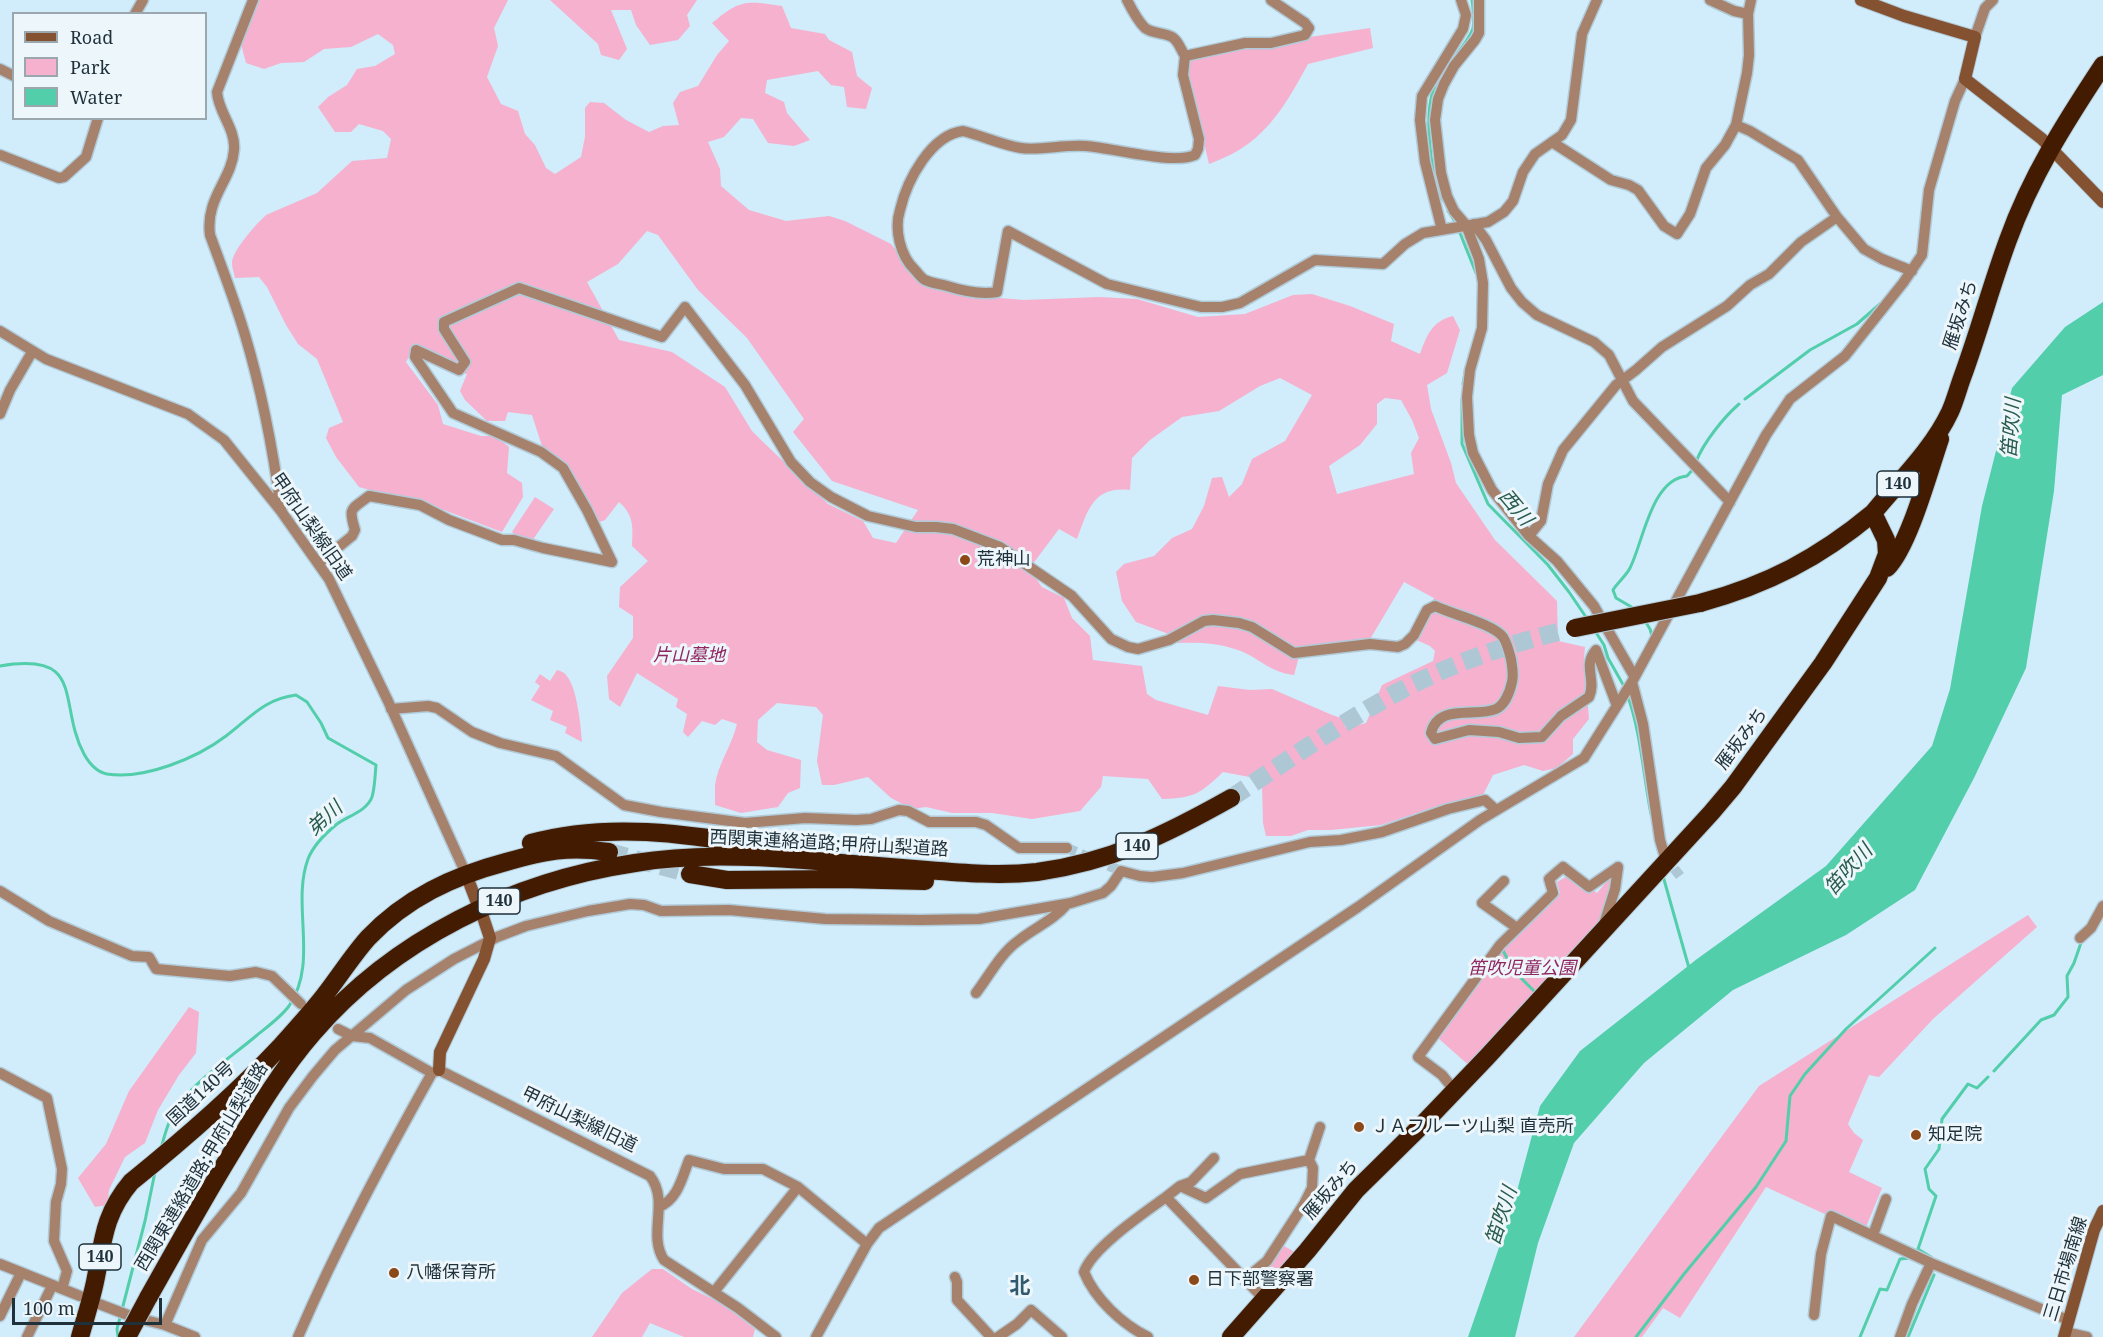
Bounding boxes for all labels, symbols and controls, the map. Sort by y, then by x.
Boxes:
legend [12,12,207,120]
text: Road [70,25,113,49]
text: Park [70,55,110,79]
text: Water [70,85,122,109]
street label: 雁坂みち [1940,277,1982,353]
water label: 笛吹川 [1998,397,2026,459]
street label: 甲府山梨線旧道 [266,469,356,585]
road number: 140 [1877,471,1919,497]
water label: 西川 [1493,485,1537,531]
place label: 荒神山 [977,549,1031,571]
marker: 荒神山 [958,553,972,567]
park label: 片山墓地 [653,645,725,667]
street label: 雁坂みち [1712,704,1772,774]
water label: 弟川 [302,797,348,841]
street label: 西関東連絡道路;甲府山梨道路 [709,827,949,861]
road number: 140 [1116,833,1158,859]
water label: 笛吹川 [1820,840,1878,900]
road number: 140 [478,888,520,914]
park label: 笛吹児童公園 [1468,958,1576,980]
street label: 国道140号 [163,1057,239,1131]
street label: 西関東連絡道路;甲府山梨道路 [131,1059,273,1275]
street label: 甲府山梨線旧道 [518,1083,640,1157]
place label: ＪＡフルーツ山梨 直売所 [1371,1116,1574,1138]
marker: ＪＡフルーツ山梨 直売所 [1352,1120,1366,1134]
place label: 知足院 [1928,1124,1982,1146]
marker: 知足院 [1909,1128,1923,1142]
street label: 雁坂みち [1299,1156,1363,1224]
water label: 笛吹川 [1481,1184,1523,1248]
street label: 三日市場南線 [2040,1214,2092,1324]
road number: 140 [79,1244,121,1270]
place label: 八幡保育所 [406,1262,496,1284]
marker: 八幡保育所 [387,1266,401,1280]
place label: 日下部警察署 [1206,1269,1314,1291]
marker: 日下部警察署 [1187,1273,1201,1287]
district label: 北 [1010,1274,1030,1300]
scale bar [15,1286,165,1324]
text: 100 m [23,1296,75,1320]

